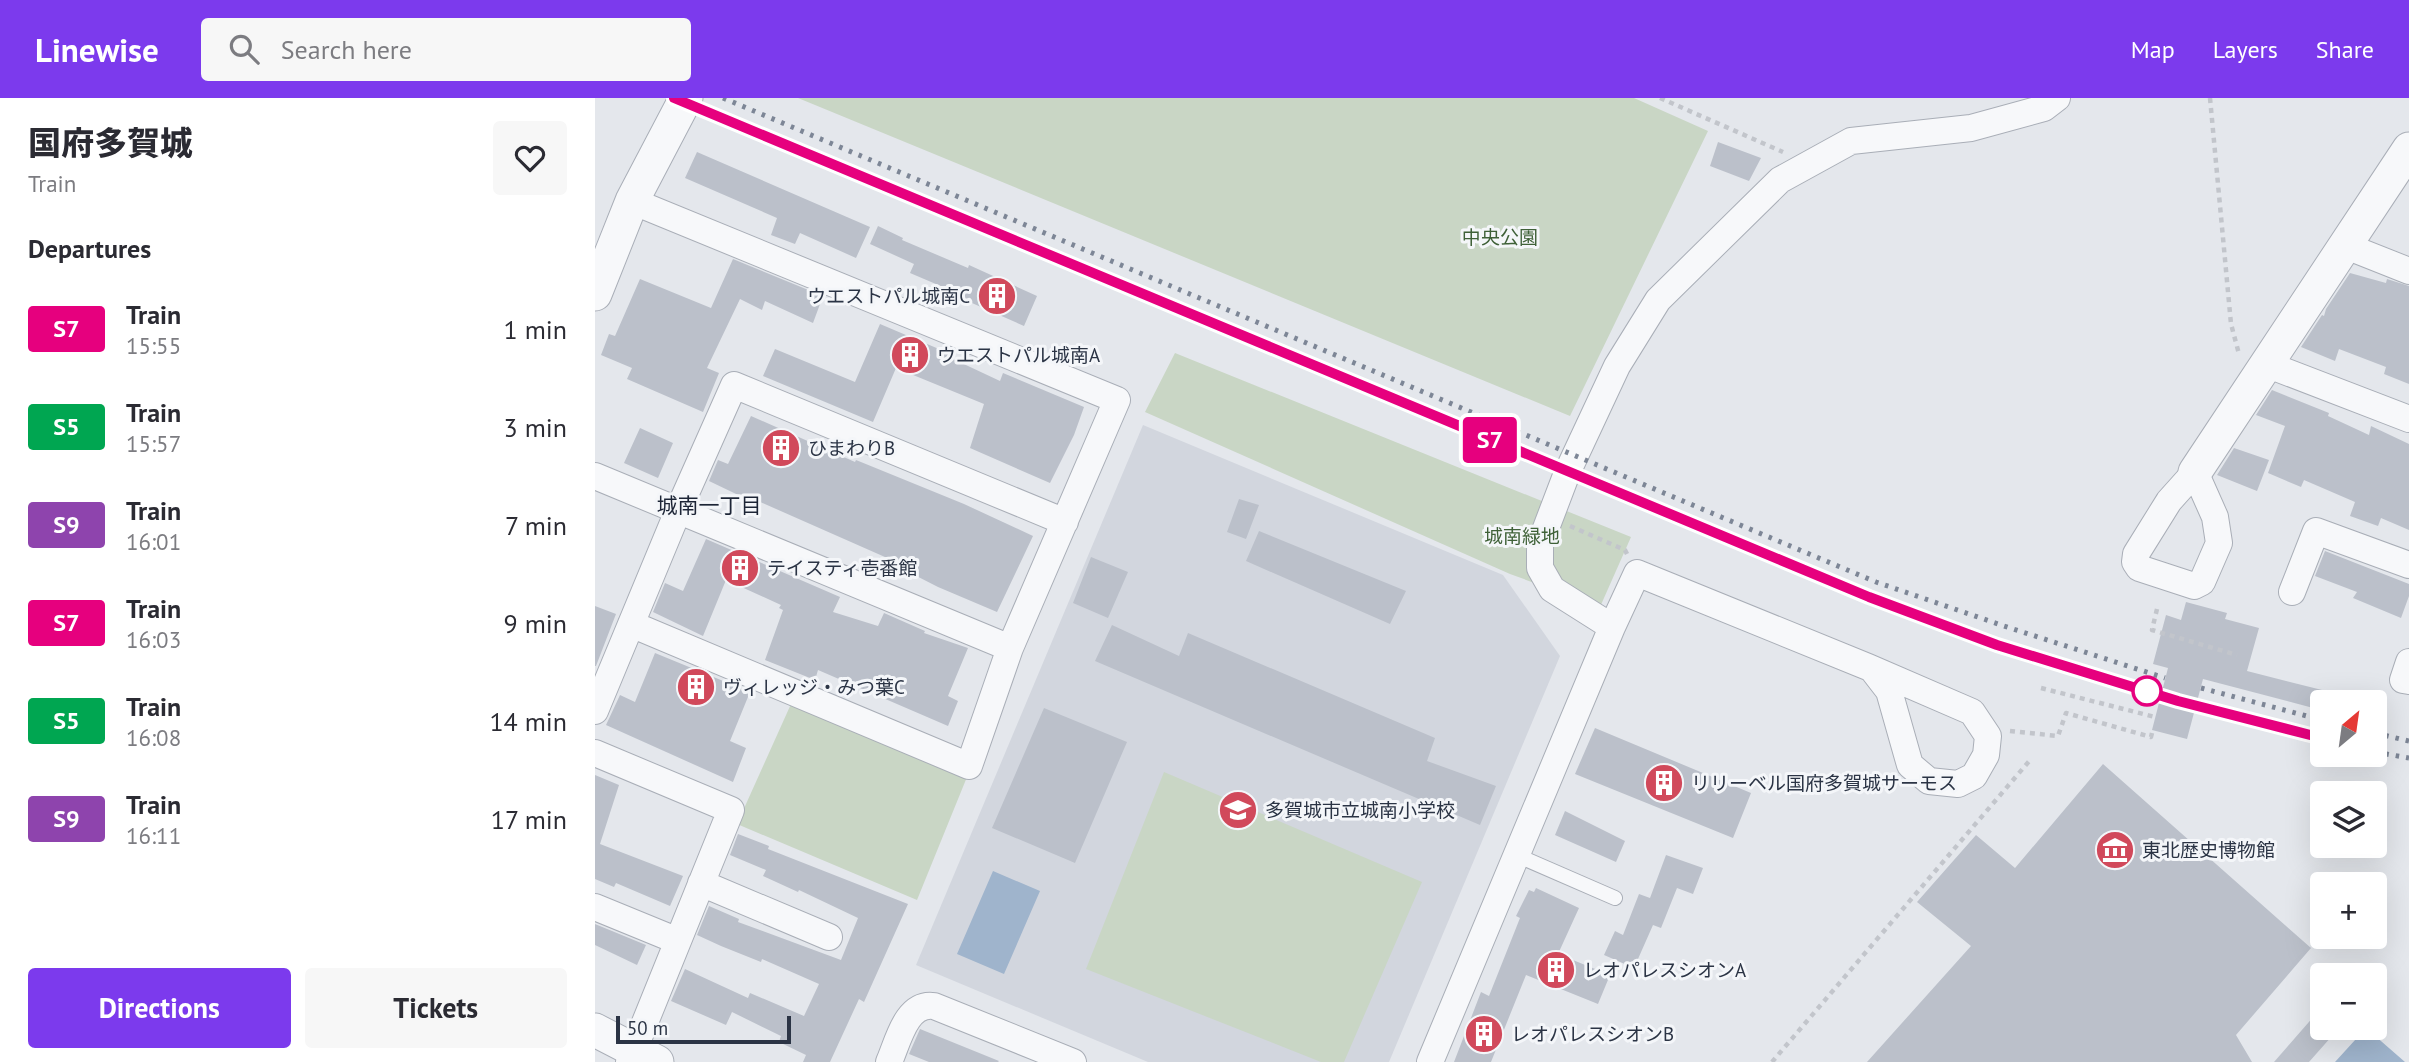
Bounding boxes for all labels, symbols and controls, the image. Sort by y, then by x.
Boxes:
search box [201,18,691,81]
text: Linewise [35,28,159,71]
icon: search [225,30,263,68]
text: Search here [281,33,412,66]
text: Map [2131,34,2175,65]
text: Layers [2213,34,2278,65]
text: Share [2316,34,2374,65]
text: 国府多賀城 [28,121,193,164]
button: heart [493,121,567,195]
text: Train [28,169,76,198]
park label: 中央公園 [1462,225,1538,249]
text: Departures [28,232,151,265]
building icon: ウエストパル城南C [976,275,1018,317]
place label: ウエストパル城南C [807,284,970,308]
text: Train [126,298,181,331]
text: S7 [53,313,80,344]
text: 1 min [504,313,567,346]
text: 15:55 [126,331,181,360]
building icon: ウエストパル城南A [889,334,931,376]
place label: ウエストパル城南A [937,343,1100,367]
text: Train [126,396,181,429]
text: S5 [53,411,80,442]
text: 3 min [504,411,567,444]
line badge: S7 [1459,417,1521,463]
text: S7 [1477,424,1503,455]
building icon: ひまわりB [760,427,802,469]
text: 15:57 [126,429,181,458]
place label: ひまわりB [808,436,895,460]
district label: 城南一丁目 [657,492,762,519]
text: Train [126,494,181,527]
text: S9 [53,509,80,540]
text: 7 min [505,509,567,542]
park label: 城南緑地 [1484,524,1560,548]
text: 16:01 [126,527,181,556]
building icon: テイスティ壱番館 [719,547,761,589]
place label: テイスティ壱番館 [767,556,917,580]
text: Train [126,592,181,625]
text: S7 [53,607,80,638]
text: 9 min [504,607,567,640]
text: 16:03 [126,625,181,654]
building icon: ヴィレッジ・みつ葉C [675,666,717,708]
place label: ヴィレッジ・みつ葉C [723,675,905,699]
unlabelled marker [2132,676,2162,706]
text: Train [126,690,181,723]
north arrow [2310,690,2387,766]
map controls [2310,690,2387,1040]
text: S5 [53,705,80,736]
text: 14 min [489,705,567,738]
text: 16:08 [126,723,181,752]
building icon: リリーベル国府多賀城サーモス [1643,762,1685,804]
place label: リリーベル国府多賀城サーモス [1691,771,1957,795]
button: layers [2310,781,2387,858]
text: Train [126,788,181,821]
school or university icon: 多賀城市立城南小学校 [1217,789,1259,831]
place label: 多賀城市立城南小学校 [1265,798,1455,822]
text: S9 [53,803,80,834]
text: 17 min [491,803,567,836]
text: 16:11 [126,821,181,850]
museum icon: 東北歴史博物館 [2094,829,2136,871]
place label: 東北歴史博物館 [2142,838,2275,862]
button: + [2310,872,2387,949]
building icon: レオパレスシオンA [1535,949,1577,991]
place label: レオパレスシオンA [1583,958,1746,982]
button: − [2310,963,2387,1040]
button: Directions [28,968,291,1048]
button: Tickets [305,968,567,1048]
scale bar [616,1013,791,1045]
building icon: レオパレスシオンB [1463,1013,1505,1055]
text: 50 m [627,1016,668,1040]
place label: レオパレスシオンB [1511,1022,1674,1046]

